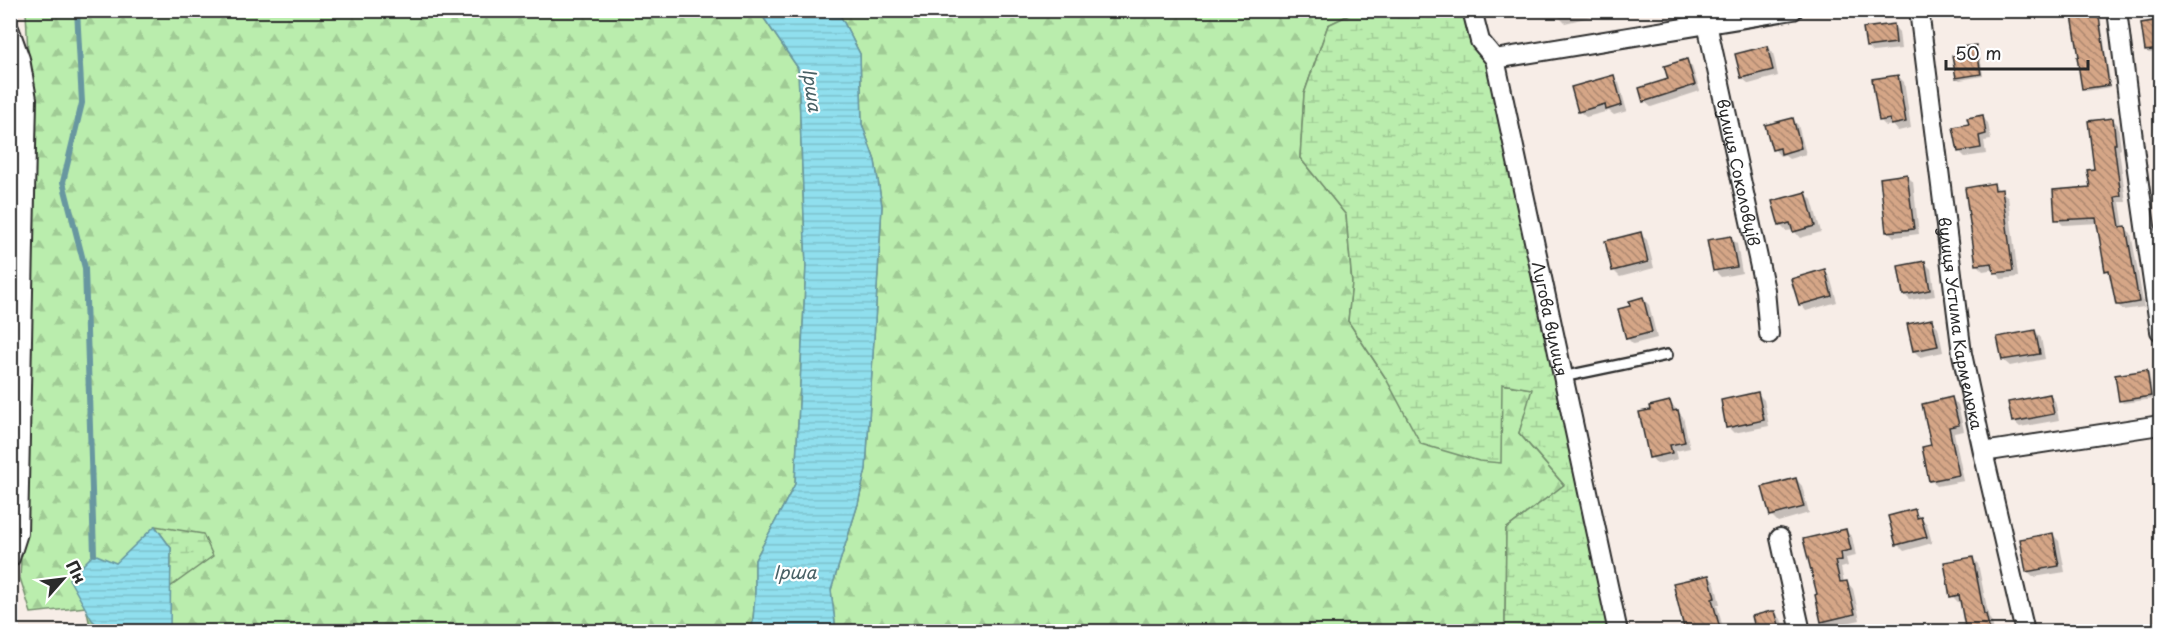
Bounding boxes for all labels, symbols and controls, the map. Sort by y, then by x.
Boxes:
scale bar [1946,33,2088,71]
text: 50 m [1955,39,2002,66]
water label: Ірша [797,67,830,114]
street label: вулиця Соколовців [1712,96,1767,248]
street label: вулиця Устима Кармелюка [1933,216,1990,432]
street label: Лугова вулиця [1527,259,1575,378]
north arrow [33,549,93,609]
text: Пн [61,556,93,587]
water label: Ірша [773,558,818,585]

